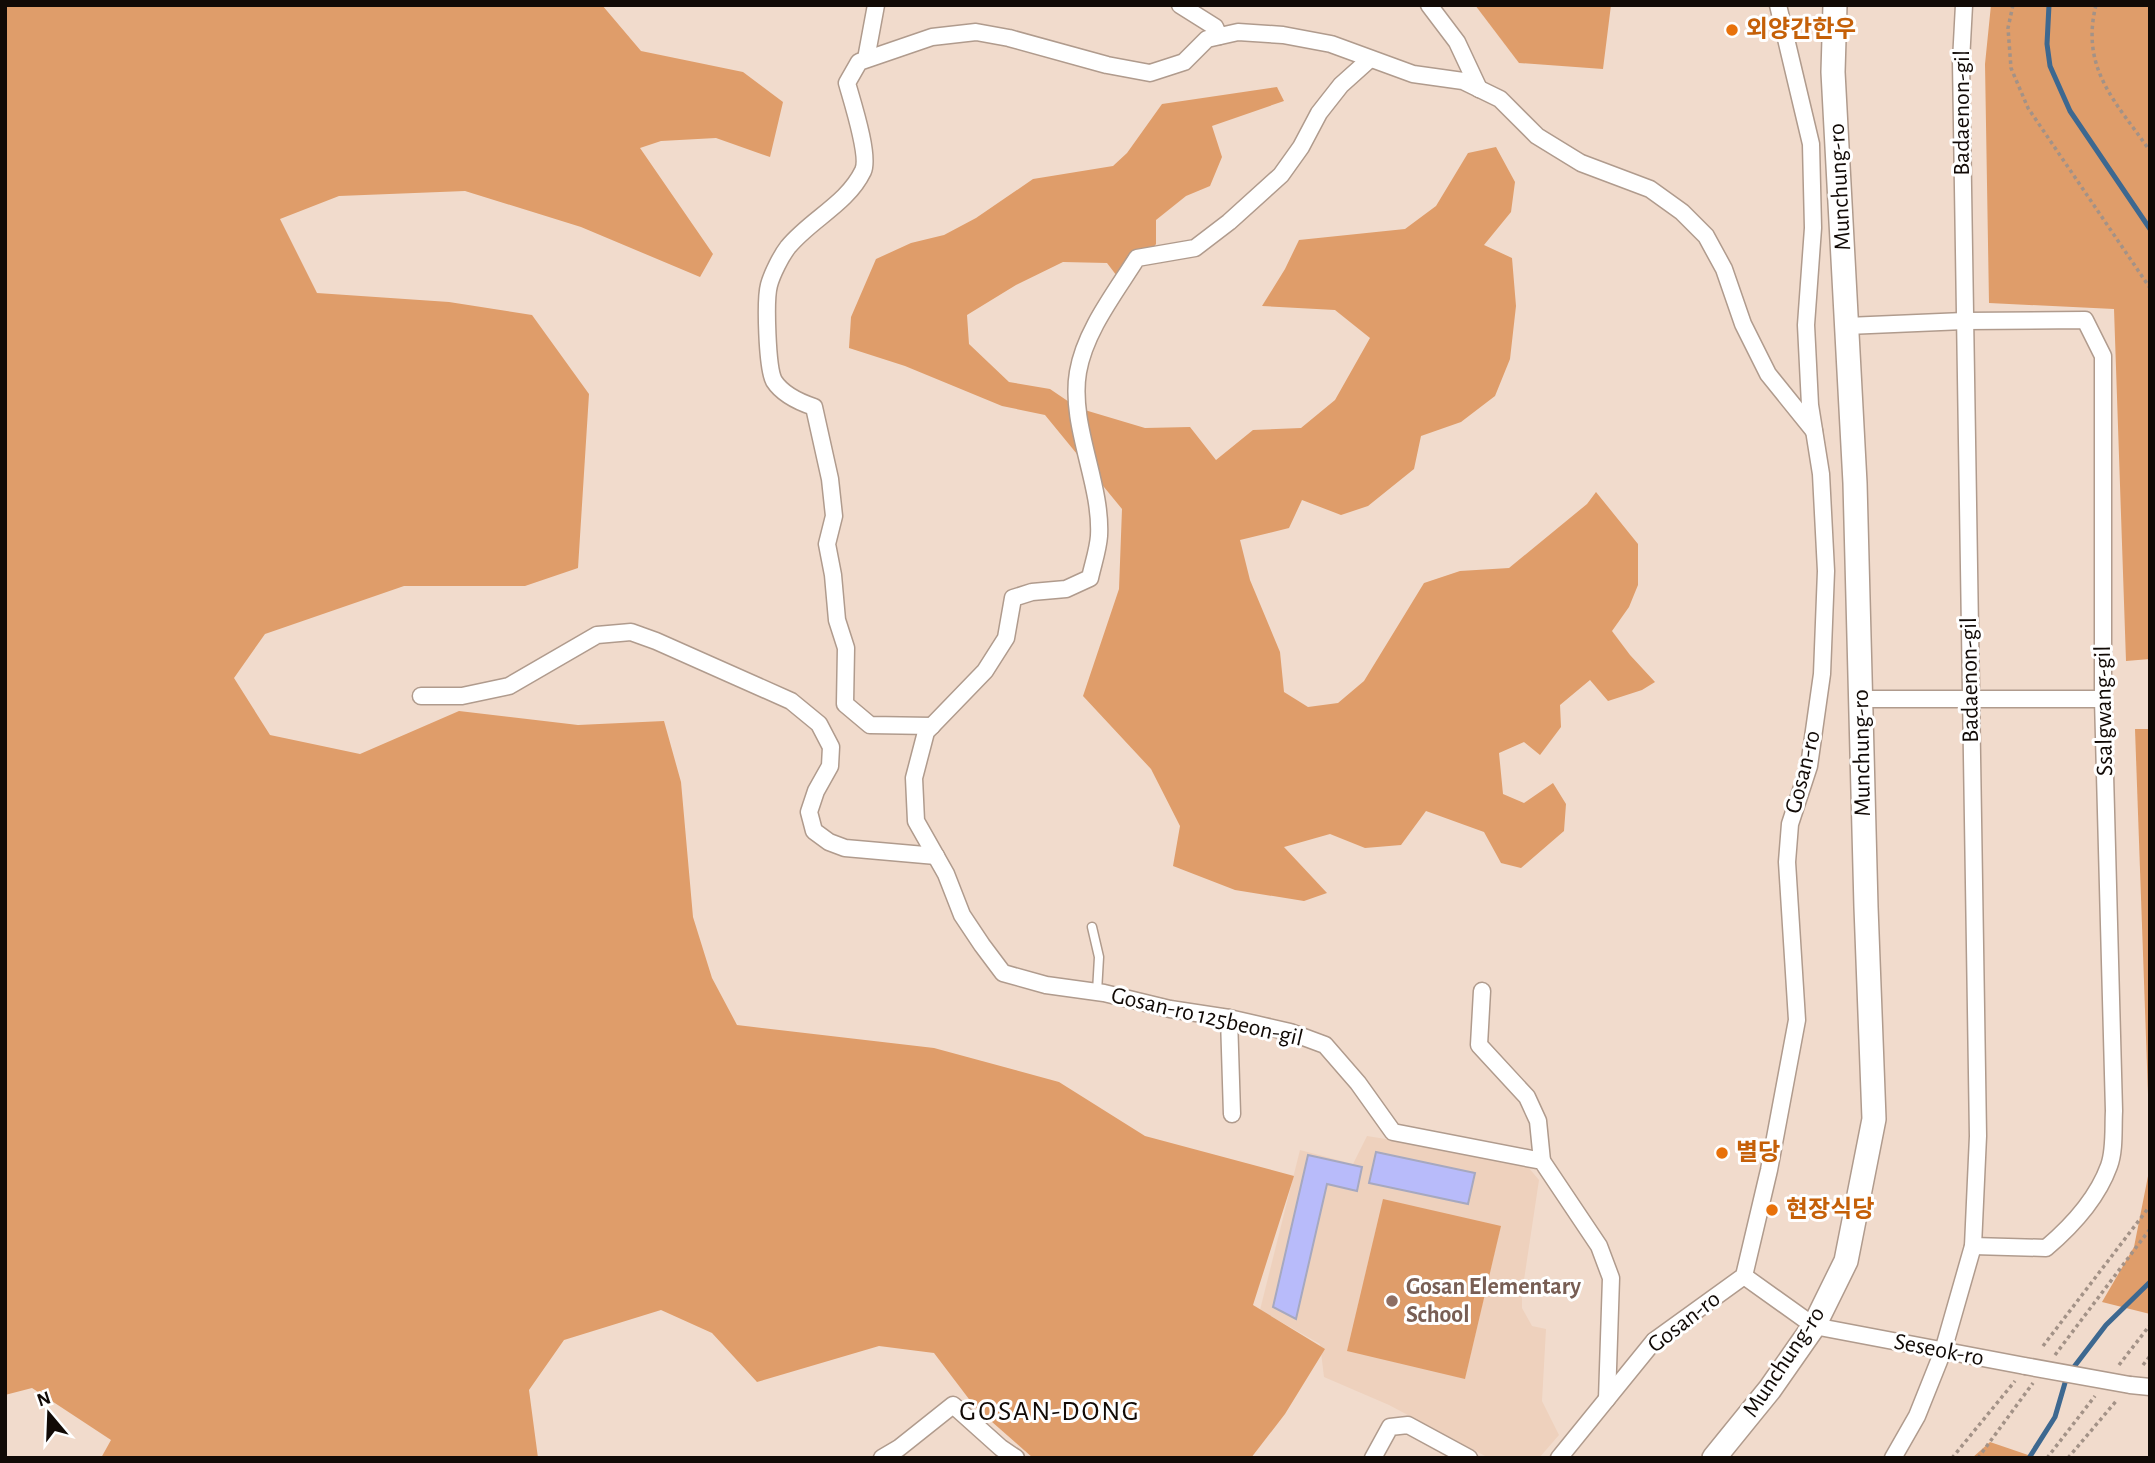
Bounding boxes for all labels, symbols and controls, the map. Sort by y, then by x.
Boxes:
place label: 외양간한우 [1746,16,1856,42]
marker: 외양간한우 [1724,22,1740,38]
street label: Badaenon-gil [1950,50,1974,176]
street label: Munchung-ro [1825,123,1855,251]
street label: Badaenon-gil [1957,617,1983,743]
street label: Ssalgwang-gil [2091,646,2117,776]
street label: Munchung-ro [1849,689,1875,817]
street label: Gosan-ro [1781,728,1825,816]
street label: Gosan-ro 125beon-gil [1109,983,1305,1051]
place label: 별당 [1736,1139,1780,1165]
marker: 별당 [1714,1145,1730,1161]
place label: 현장식당 [1786,1196,1874,1222]
marker: 현장식당 [1764,1202,1780,1218]
place label: Gosan Elementary School [1406,1275,1581,1327]
street label: Gosan-ro [1643,1286,1725,1358]
marker: Gosan Elementary School [1384,1293,1400,1309]
street label: Munchung-ro [1738,1302,1830,1422]
street label: Seseok-ro [1892,1330,1986,1370]
north arrow [14,1379,84,1449]
text: N [35,1388,53,1410]
district label: GOSAN-DONG [959,1398,1141,1426]

